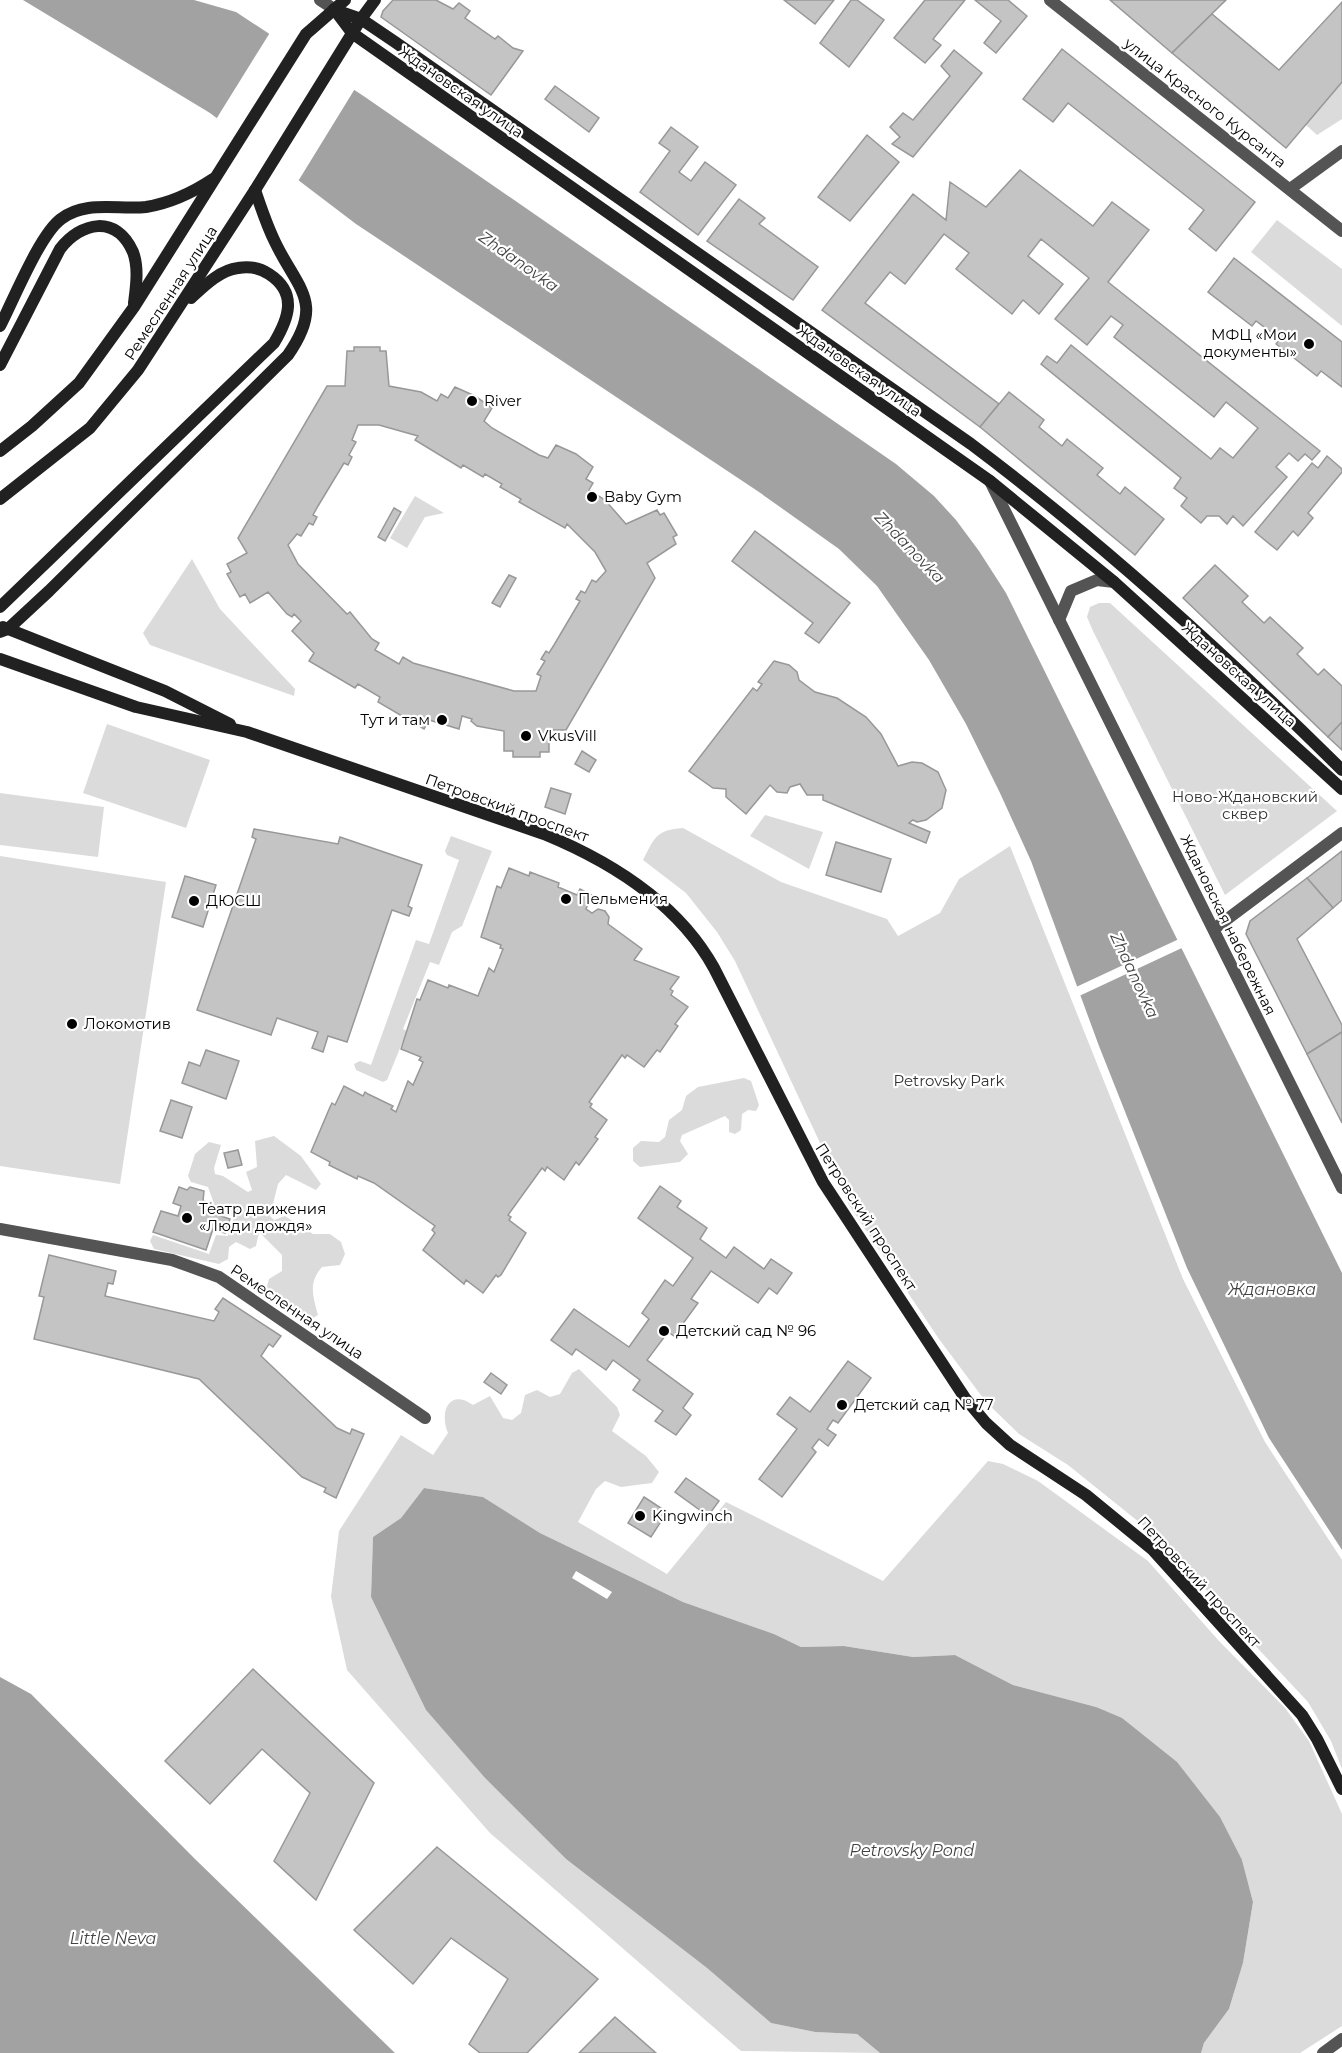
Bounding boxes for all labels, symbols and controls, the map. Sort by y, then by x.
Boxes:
street label: улица Красного Курсанта [1120,33,1290,172]
street label: Ждановская улица [395,41,527,142]
street label: Ремесленная улица [120,222,221,364]
water label: Zhdanovka [475,227,562,296]
street label: Ждановская улица [793,320,925,421]
place label: МФЦ «Мои документы» [1204,325,1297,361]
marker: МФЦ «Мои документы» [1302,337,1316,351]
place label: River [484,391,522,410]
marker: River [465,394,479,408]
place label: Baby Gym [604,487,682,506]
marker: Baby Gym [585,490,599,504]
water label: Zhdanovka [870,507,949,587]
street label: Ждановская улица [1178,618,1301,731]
place label: Тут и там [360,710,430,729]
marker: Тут и там [435,713,449,727]
place label: VkusVill [538,726,597,745]
marker: VkusVill [519,729,533,743]
street label: Петровский проспект [423,769,592,846]
park label: Ново-Ждановский сквер [1172,787,1318,823]
street label: Ждановская набережная [1176,831,1281,1018]
place label: Пельмения [578,889,668,908]
place label: ДЮСШ [206,891,261,910]
marker: Пельмения [559,892,573,906]
marker: ДЮСШ [187,894,201,908]
water label: Zhdanovka [1106,928,1163,1021]
place label: Локомотив [84,1014,171,1033]
marker: Локомотив [65,1017,79,1031]
park label: Petrovsky Park [893,1071,1005,1090]
street label: Петровский проспект [811,1139,922,1295]
place label: Театр движения «Люди дождя» [199,1199,326,1235]
marker: Театр движения «Люди дождя» [180,1211,194,1225]
street label: Ремесленная улица [227,1260,368,1363]
water label: Ждановка [1227,1280,1316,1299]
place label: Детский сад № 96 [676,1321,816,1340]
marker: Детский сад № 96 [657,1324,671,1338]
place label: Детский сад № 77 [854,1395,994,1414]
marker: Детский сад № 77 [835,1398,849,1412]
place label: Kingwinch [652,1506,733,1525]
marker: Kingwinch [633,1509,647,1523]
street label: Петровский проспект [1134,1512,1266,1652]
water label: Petrovsky Pond [850,1841,975,1860]
water label: Little Neva [70,1929,156,1948]

